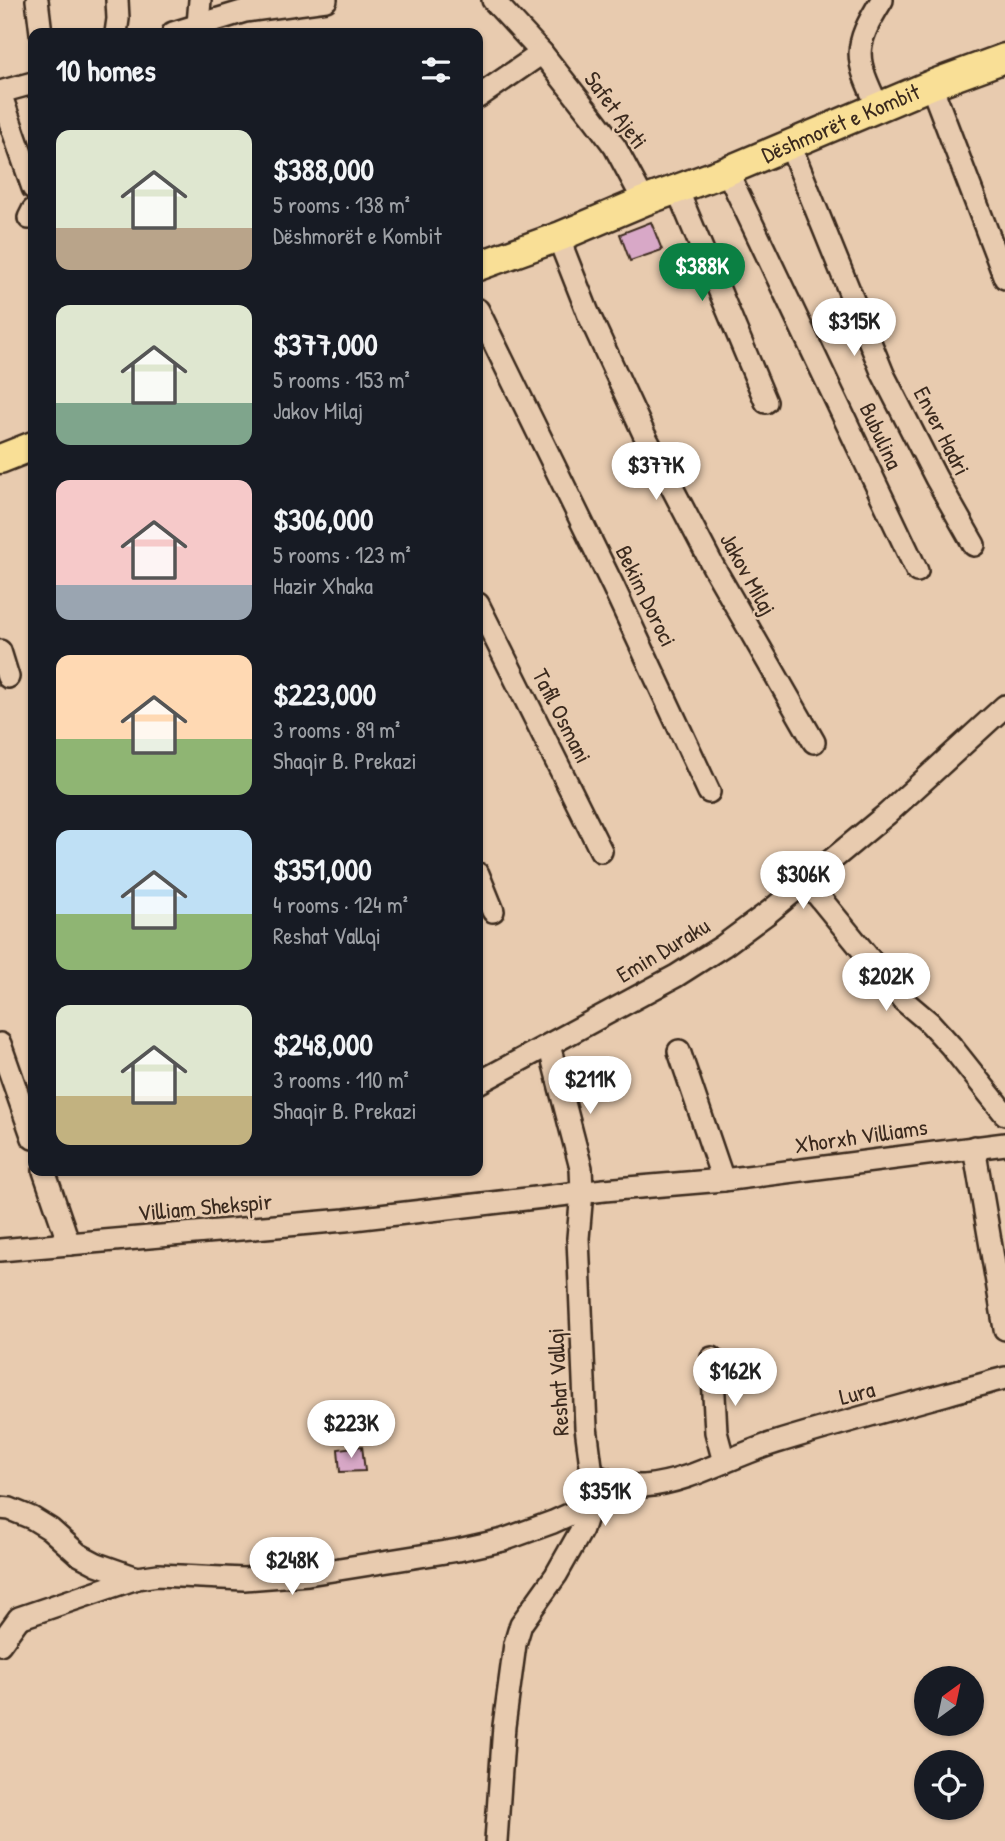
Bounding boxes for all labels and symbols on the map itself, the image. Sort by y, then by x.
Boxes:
street label: Safet Ajeti [578,65,655,155]
street label: Dëshmorët e Kombit [757,75,925,170]
pin: $388K [653,244,751,303]
pin: $315K [805,298,903,358]
street label: Enver Hadri [907,381,978,481]
street label: Bubulina [853,397,910,474]
pin: $377K [607,442,705,502]
street label: Jakov Milaj [713,527,784,621]
street label: Bekim Doroci [609,540,684,651]
street label: Tafil Osmani [525,663,599,768]
pin: $306K [754,852,852,911]
street label: Emin Duraku [610,910,715,989]
pin: $202K [837,954,935,1013]
pin: $211K [541,1056,639,1116]
street label: Xhorxh Villiams [793,1111,929,1160]
street label: Villiam Shekspir [137,1185,274,1228]
street label: Reshat Vallqi [539,1327,576,1437]
pin: $162K [686,1348,784,1408]
street label: Lura [836,1373,878,1412]
pin: $223K [302,1400,400,1460]
pin: $351K [556,1468,654,1528]
pin: $248K [243,1538,341,1597]
north arrow [914,1666,984,1736]

